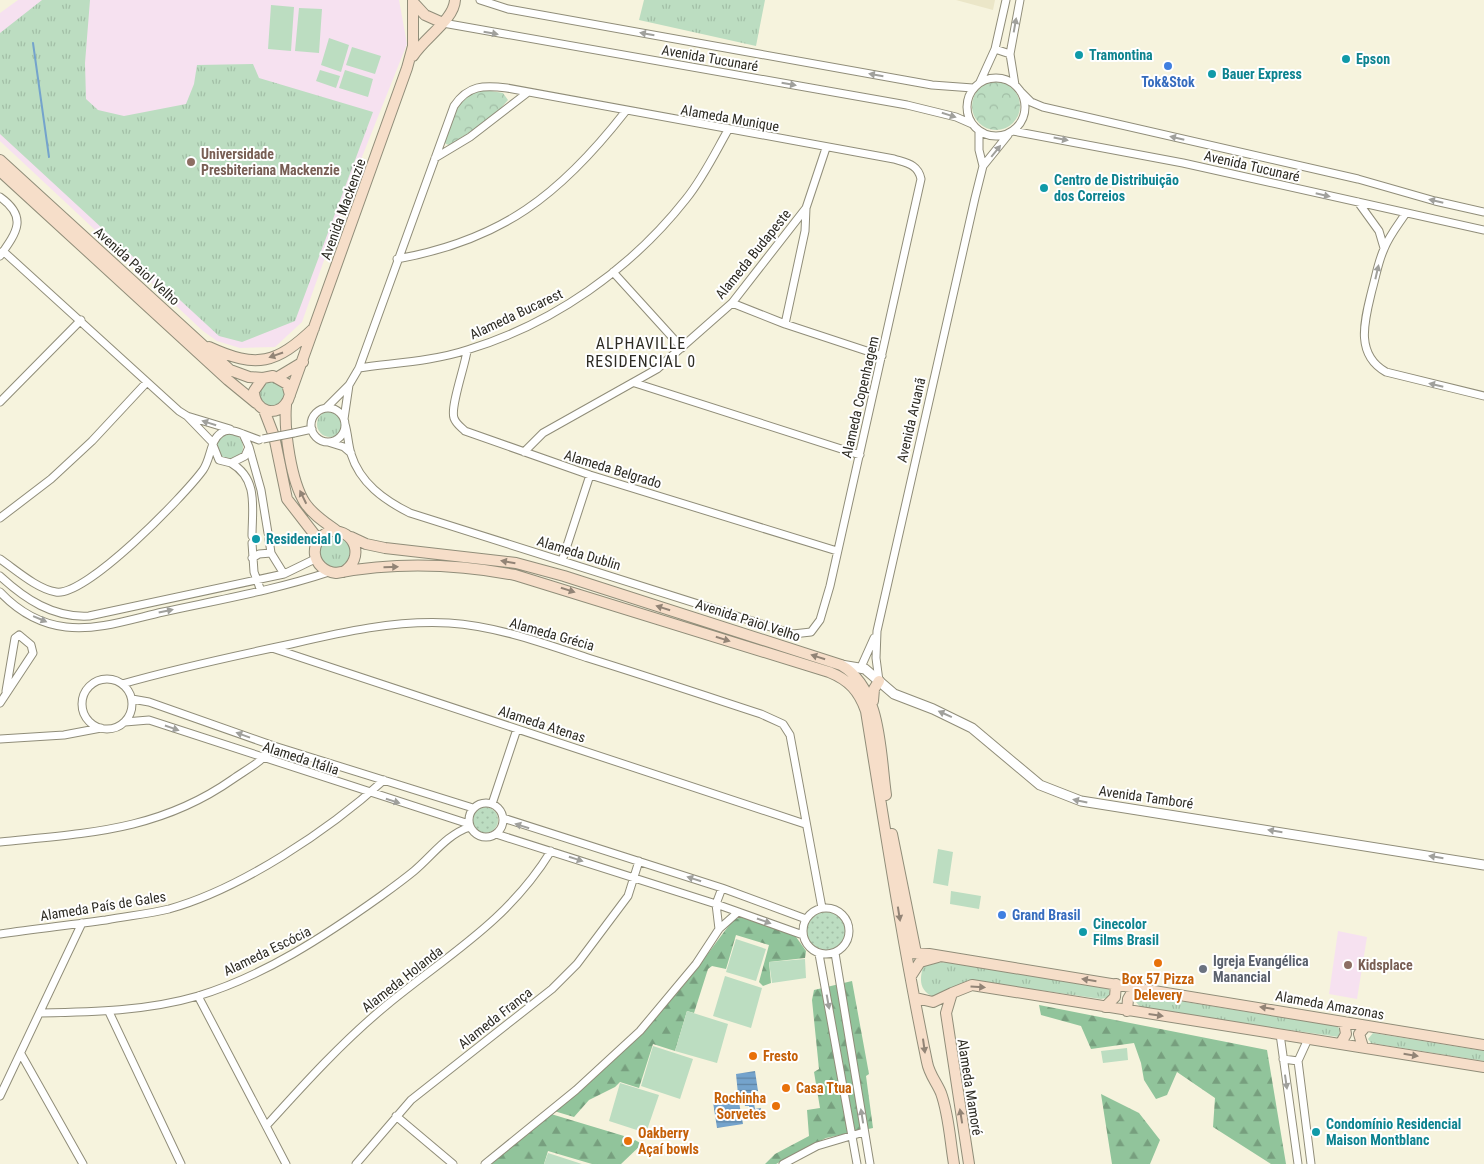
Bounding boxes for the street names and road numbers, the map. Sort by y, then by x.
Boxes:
street label: Avenida Tucunaré [661,42,760,74]
street label: Alameda Munique [680,101,781,135]
street label: Avenida Tucunaré [1203,147,1302,185]
street label: Avenida Mackenzie [317,156,369,262]
street label: Alameda Budapeste [712,206,794,302]
street label: Avenida Paiol Velho [91,224,183,308]
street label: Alameda Bucarest [467,285,565,343]
street label: Alameda Copenhagem [838,334,882,460]
street label: Avenida Aruanã [893,376,929,464]
street label: Alameda Belgrado [562,447,664,491]
street label: Alameda Dublin [535,533,623,573]
street label: Avenida Paiol Velho [694,596,802,644]
street label: Alameda Grécia [508,614,596,654]
street label: Alameda Atenas [496,702,588,746]
street label: Alameda Itália [261,738,341,778]
street label: Avenida Tamboré [1098,782,1195,812]
street label: Alameda País de Gales [39,888,167,924]
street label: Alameda Escócia [221,923,313,979]
street label: Alameda Holanda [358,943,446,1015]
street label: Alameda França [455,984,535,1052]
street label: Alameda Amazonas [1274,988,1386,1022]
street label: Alameda Mamoré [954,1038,986,1137]

